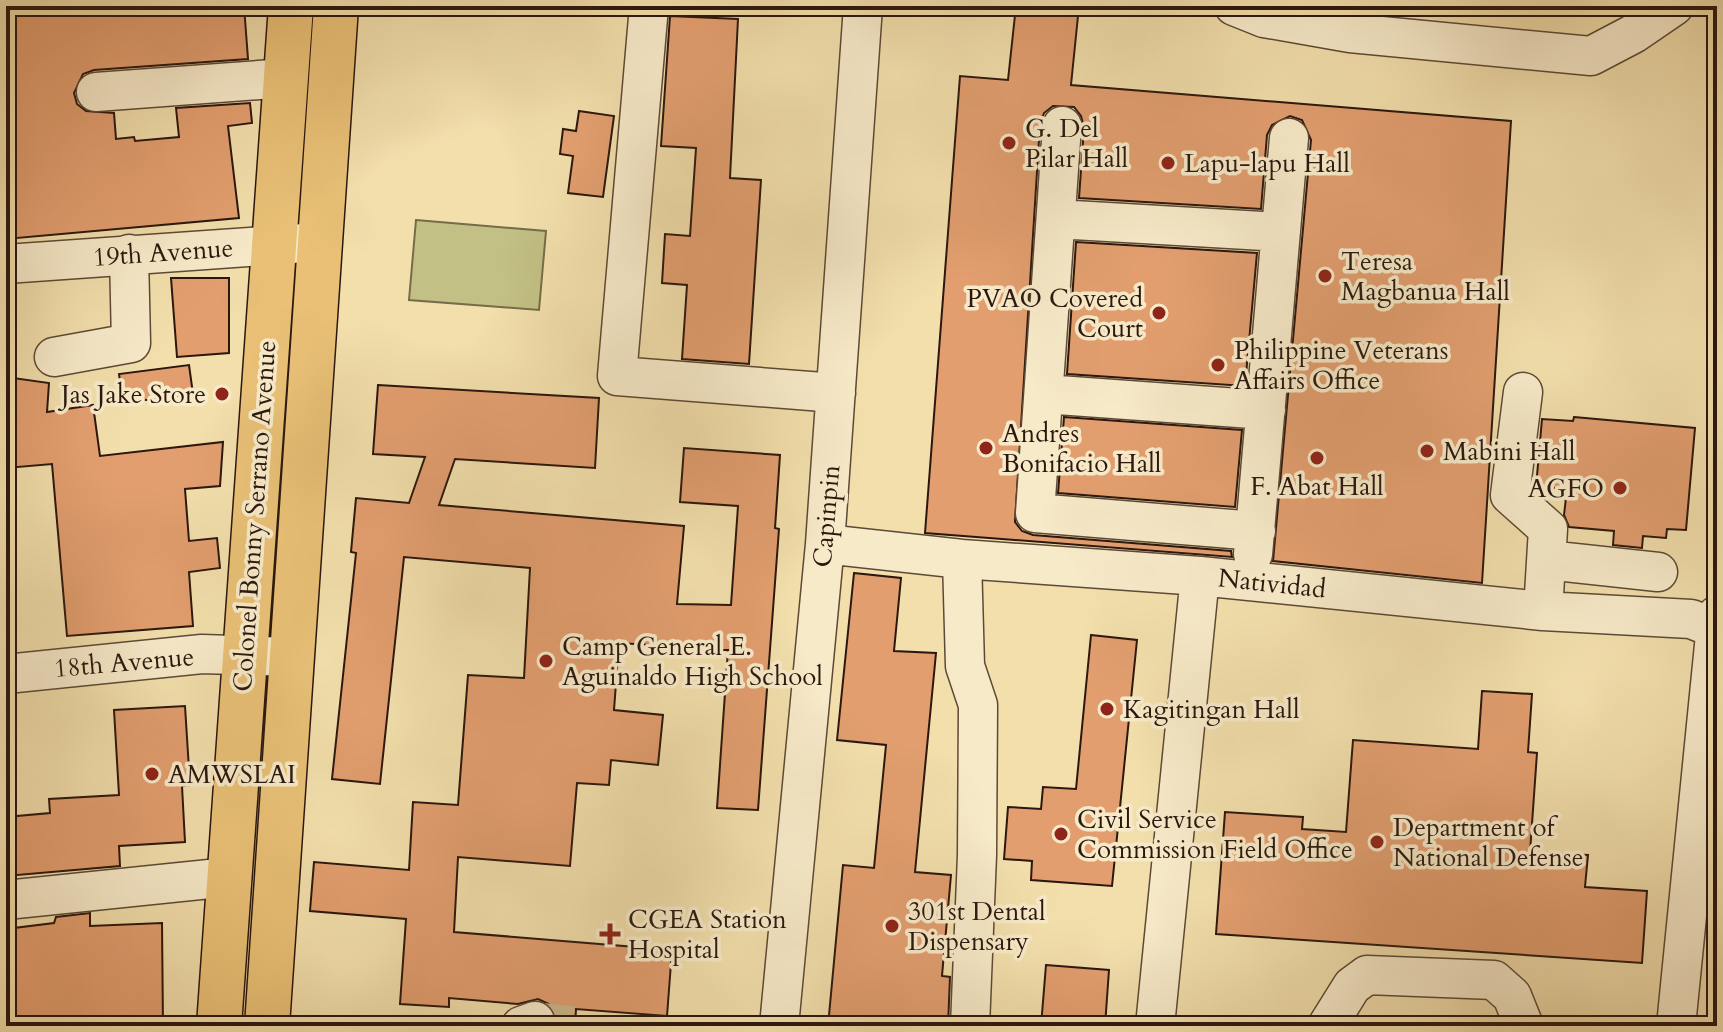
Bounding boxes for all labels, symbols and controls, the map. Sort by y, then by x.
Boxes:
place label: G. Del Pilar Hall [1025,111,1129,176]
marker: G. Del Pilar Hall [1000,134,1018,152]
place label: Lapu-lapu Hall [1184,146,1350,181]
marker: Lapu-lapu Hall [1159,154,1177,172]
street label: 19th Avenue [92,230,234,275]
place label: Teresa Magbanua Hall [1341,244,1510,309]
marker: Teresa Magbanua Hall [1316,267,1334,285]
place label: PVAO Covered Court [967,281,1143,346]
marker: PVAO Covered Court [1150,304,1168,322]
place label: Philippine Veterans Affairs Office [1234,333,1449,398]
street label: Colonel Bonny Serrano Avenue [225,339,284,693]
marker: Philippine Veterans Affairs Office [1209,356,1227,374]
place label: Jas Jake Store [57,377,206,412]
marker: Jas Jake Store [213,385,231,403]
place label: Andres Bonifacio Hall [1002,416,1162,481]
place label: Mabini Hall [1443,434,1576,469]
marker: Andres Bonifacio Hall [977,439,995,457]
marker: Mabini Hall [1418,442,1436,460]
marker: F. Abat Hall [1308,449,1326,467]
street label: Capinpin [805,463,848,569]
place label: F. Abat Hall [1250,469,1384,504]
place label: AGFO [1528,471,1604,506]
marker: AGFO [1611,479,1629,497]
street label: Natividad [1216,560,1328,607]
place label: Camp General E. Aguinaldo High School [562,629,823,694]
street label: 18th Avenue [53,639,196,686]
marker: Camp General E. Aguinaldo High School [537,652,555,670]
place label: Kagitingan Hall [1123,692,1300,727]
marker: Kagitingan Hall [1098,700,1116,718]
place label: AMWSLAI [168,757,296,792]
marker: AMWSLAI [143,765,161,783]
place label: Civil Service Commission Field Office [1077,802,1353,867]
place label: Department of National Defense [1393,810,1584,875]
marker: Civil Service Commission Field Office [1052,825,1070,843]
marker: Department of National Defense [1368,833,1386,851]
place label: 301st Dental Dispensary [908,894,1046,959]
place label: CGEA Station Hospital [628,902,787,967]
marker: 301st Dental Dispensary [883,917,901,935]
marker: CGEA Station Hospital [599,923,621,945]

